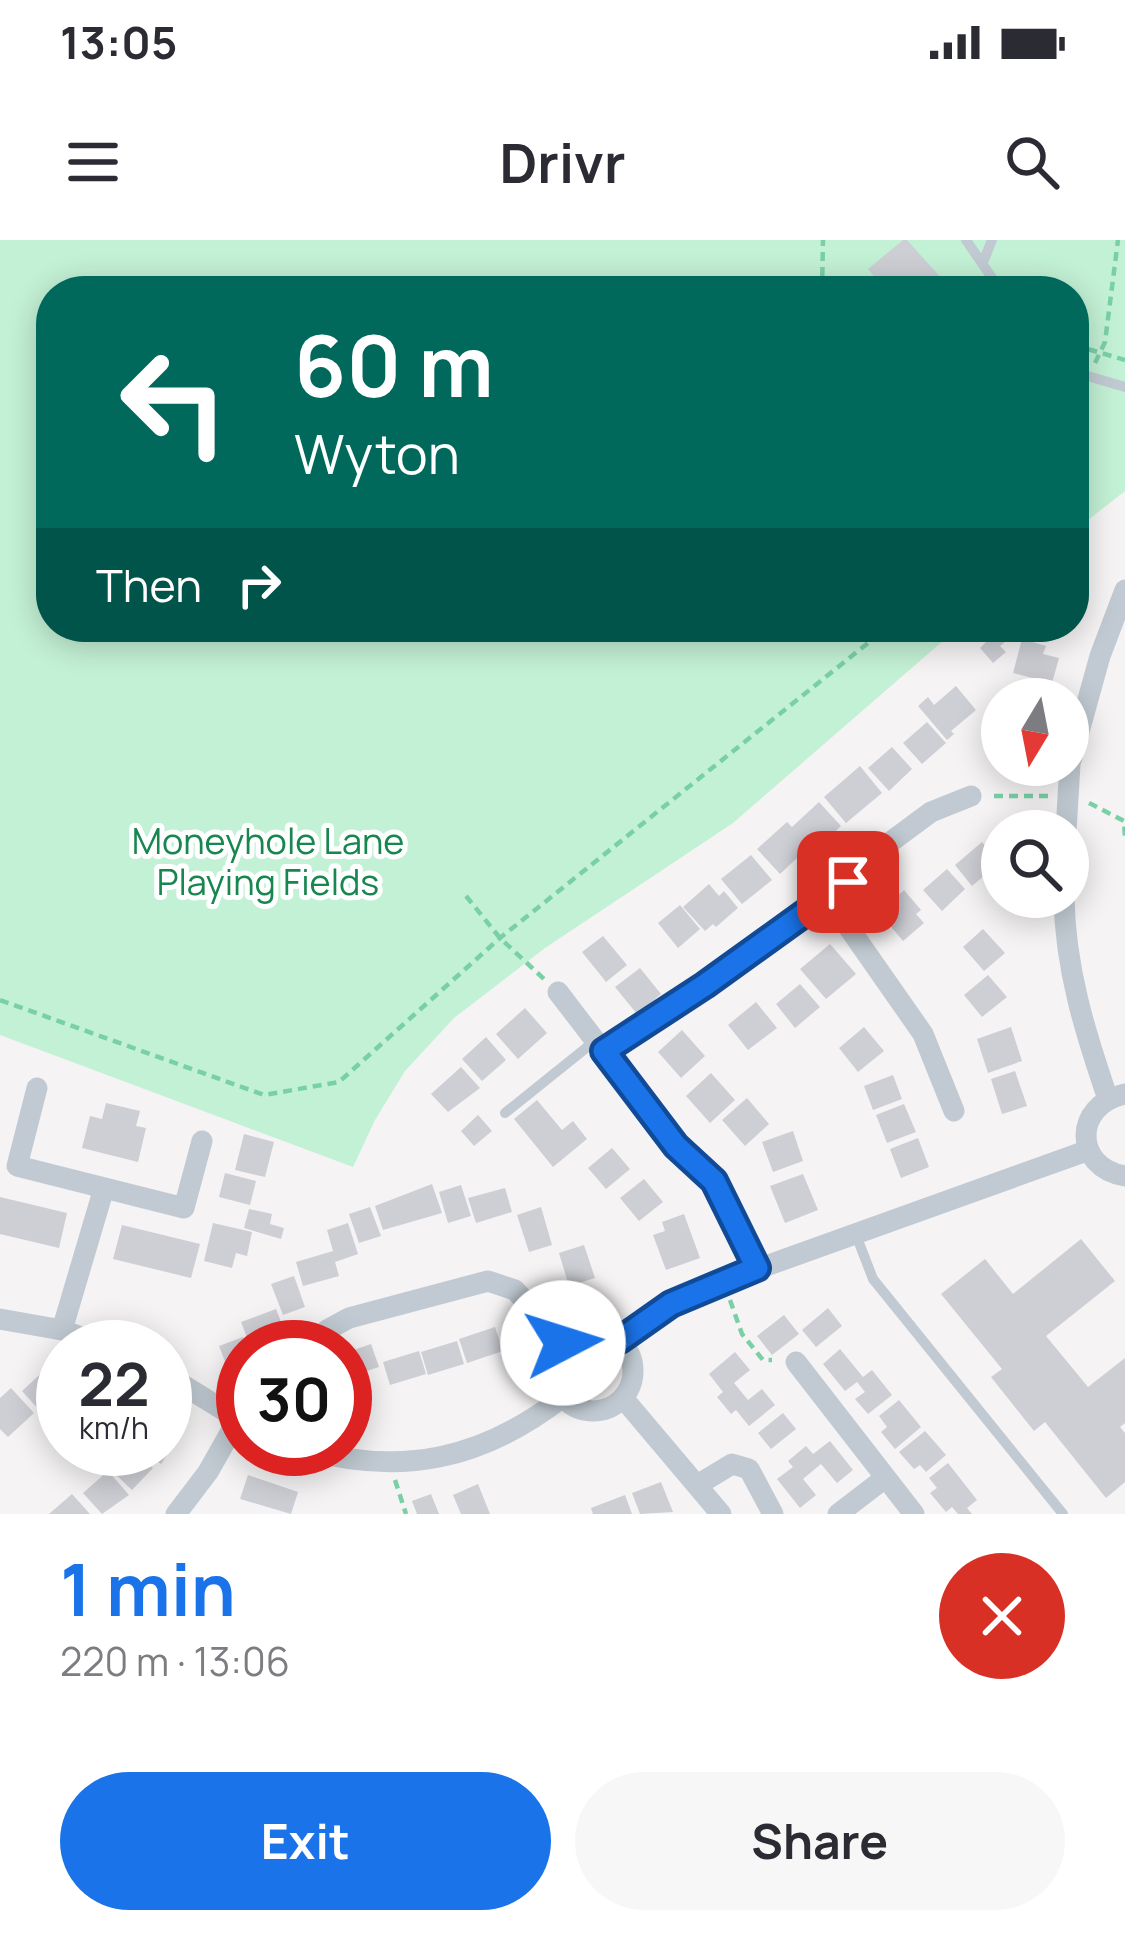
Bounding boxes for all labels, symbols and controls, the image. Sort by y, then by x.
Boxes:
text: 13:05 [60,11,177,73]
text: Drivr [500,125,625,199]
icon: menu [60,129,126,195]
icon: search [999,129,1065,195]
text: 60 m [294,307,494,422]
icon: left [96,324,252,480]
text: Wyton [294,416,460,490]
icon: right [226,552,292,618]
text: Then [96,554,202,616]
north arrow [981,678,1089,786]
map controls [981,678,1089,918]
button: search [981,810,1089,918]
park label: Moneyhole Lane Playing Fields [132,816,404,906]
pin [797,831,899,933]
icon: arrive [815,849,881,915]
position arrow [500,1280,626,1406]
speed limit sign: 30 [216,1320,372,1476]
text: 22 [78,1342,150,1424]
text: km/h [79,1407,149,1448]
text: 1 min [60,1539,236,1638]
button: close [939,1553,1065,1679]
text: 220 m · 13:06 [60,1634,290,1688]
button: Exit [60,1772,551,1910]
button: Share [575,1772,1065,1910]

